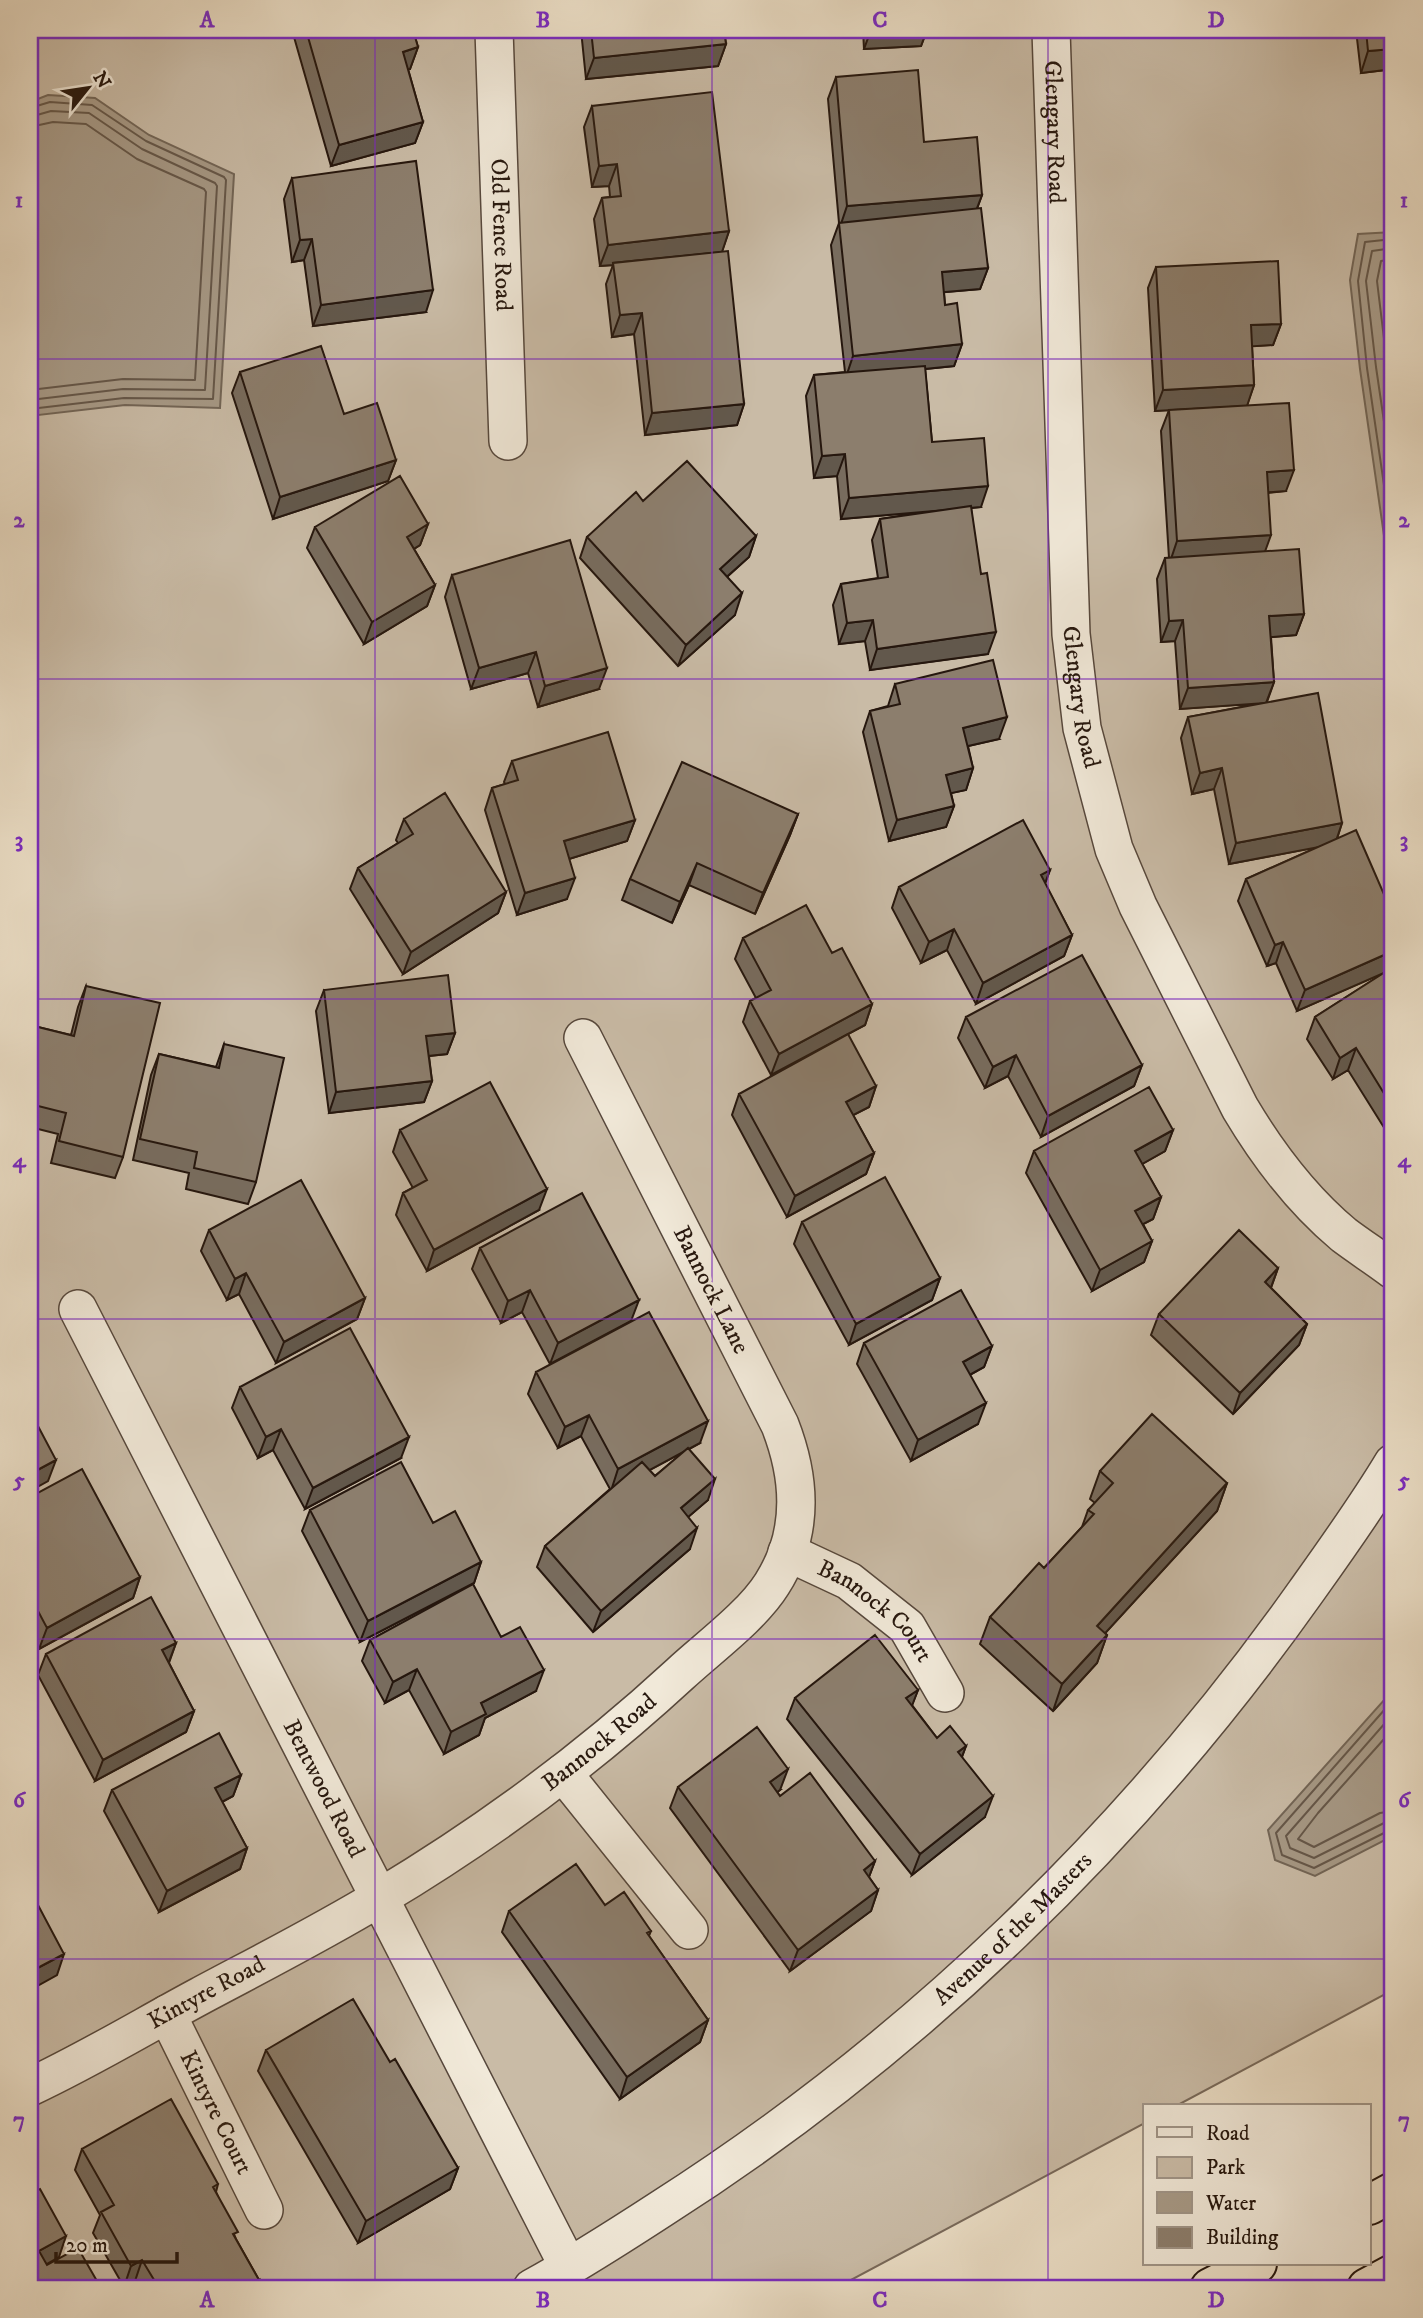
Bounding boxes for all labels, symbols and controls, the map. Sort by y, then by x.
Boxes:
text: A [199,6,216,35]
text: B [536,6,550,35]
text: C [872,6,888,35]
text: D [1207,6,1225,35]
north arrow [52,52,122,122]
street label: Glengary Road [1037,60,1072,204]
text: N [88,68,115,93]
street label: Old Fence Road [483,158,519,312]
text: 1 [15,186,23,215]
text: 1 [1400,186,1408,215]
text: 2 [13,506,25,535]
text: 2 [1398,506,1410,535]
street label: Glengary Road [1055,624,1107,771]
text: 3 [15,826,23,855]
text: 3 [1400,826,1408,855]
text: 4 [12,1146,27,1175]
text: 4 [1397,1146,1412,1175]
street label: Bannock Lane [666,1221,756,1359]
text: 5 [12,1466,25,1495]
text: 5 [1397,1466,1410,1495]
street label: Bannock Court [813,1553,939,1668]
street label: Bannock Road [536,1687,663,1798]
street label: Bentwood Road [276,1715,371,1863]
text: 6 [13,1786,27,1815]
text: 6 [1398,1786,1412,1815]
street label: Avenue of the Masters [928,1846,1099,2012]
street label: Kintyre Road [143,1949,270,2037]
street label: Kintyre Court [173,2046,259,2180]
legend [1143,2104,1370,2266]
text: 7 [13,2106,25,2135]
text: 7 [1398,2106,1410,2135]
text: Road [1206,2121,1250,2147]
text: Park [1206,2155,1246,2181]
text: Water [1205,2191,1256,2217]
scale bar [56,2220,177,2264]
text: Building [1206,2225,1279,2251]
text: 20 m [66,2233,108,2259]
text: A [199,2286,216,2315]
text: B [536,2286,550,2315]
text: C [872,2286,888,2315]
text: D [1207,2286,1225,2315]

